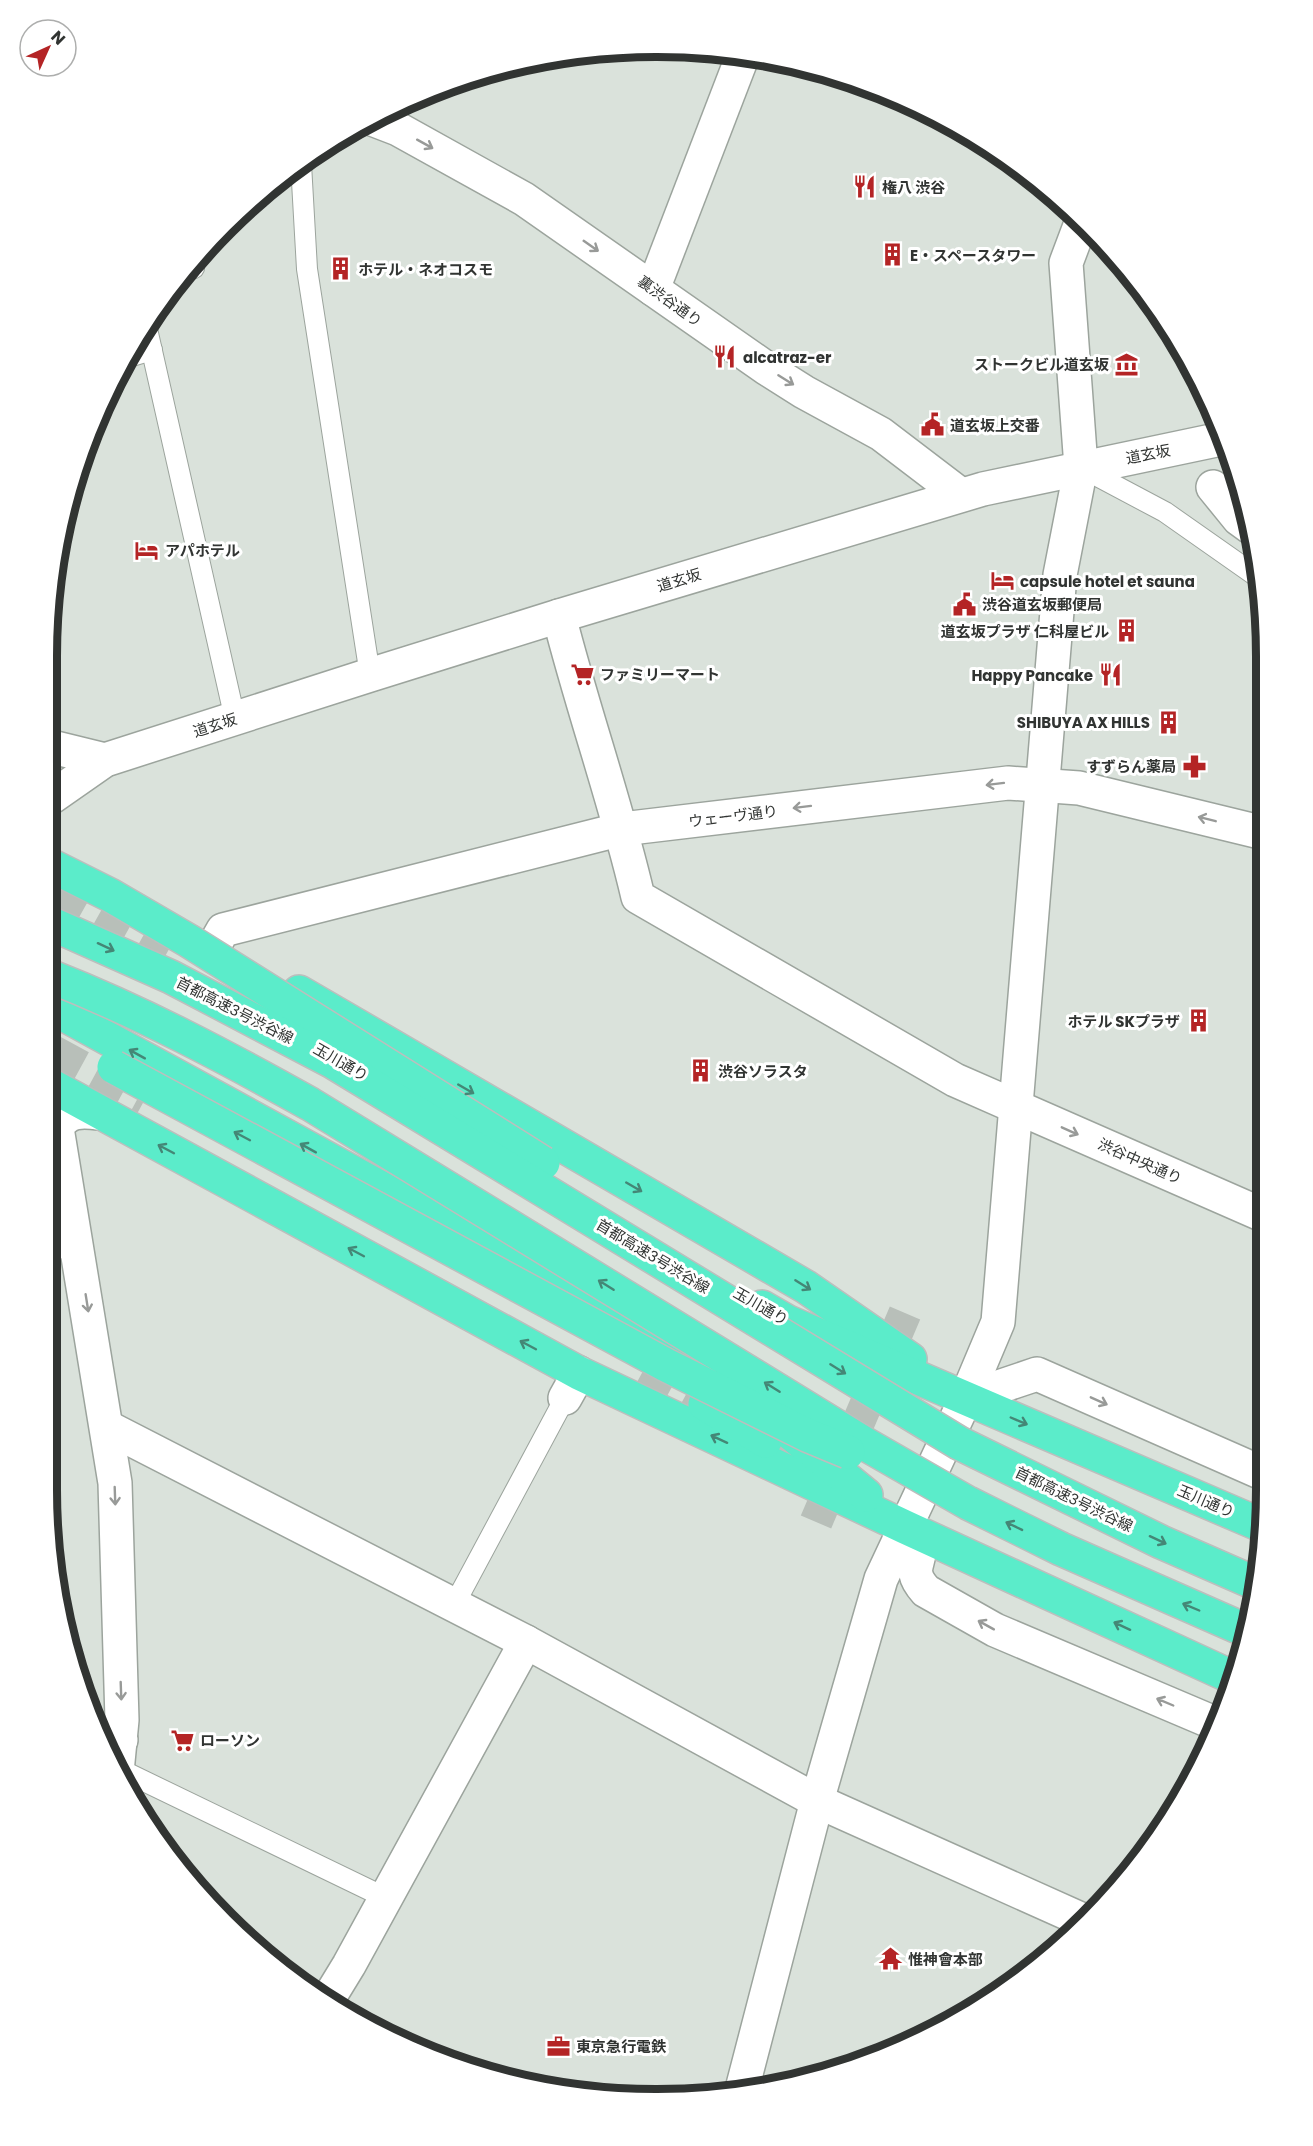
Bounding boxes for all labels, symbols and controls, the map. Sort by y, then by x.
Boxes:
north arrow [18,18,78,78]
text: N [46,25,71,50]
one-way arrow [416,138,433,150]
restaurant icon: 権八 渋谷 [851,174,877,200]
place label: 権八 渋谷 [882,177,945,198]
one-way arrow [582,240,599,252]
building icon: E・スペースタワー [879,242,905,268]
place label: E・スペースタワー [910,245,1036,266]
building icon: ホテル・ネオコスモ [327,256,353,282]
place label: ホテル・ネオコスモ [358,259,493,280]
street label: 裏渋谷通り [633,270,707,332]
restaurant icon: alcatraz-er [712,344,738,370]
place label: alcatraz-er [743,347,832,368]
museum icon: ストークビル道玄坂 [1114,351,1140,377]
place label: ストークビル道玄坂 [974,354,1109,375]
one-way arrow [777,375,794,387]
public building icon: 道玄坂上交番 [919,412,945,438]
place label: 道玄坂上交番 [950,415,1040,436]
street label: 道玄坂 [1124,439,1172,469]
hotel icon: アパホテル [134,537,160,563]
place label: アパホテル [165,540,240,561]
street label: 道玄坂 [654,563,704,597]
hotel icon: capsule hotel et sauna [989,568,1015,594]
place label: capsule hotel et sauna [1020,571,1195,592]
public building icon: 渋谷道玄坂郵便局 [951,591,977,617]
place label: 渋谷道玄坂郵便局 [982,594,1102,615]
building icon: 道玄坂プラザ 仁科屋ビル [1114,618,1140,644]
place label: 道玄坂プラザ 仁科屋ビル [941,621,1109,642]
supermarket icon: ファミリーマート [569,661,595,687]
restaurant icon: Happy Pancake [1098,662,1124,688]
place label: ファミリーマート [600,664,720,685]
place label: Happy Pancake [971,665,1093,686]
street label: 道玄坂 [190,708,240,742]
building icon: SHIBUYA AX HILLS [1155,709,1181,735]
place label: SHIBUYA AX HILLS [1017,712,1150,733]
pharmacy icon: すずらん薬局 [1181,753,1207,779]
place label: すずらん薬局 [1086,756,1176,777]
one-way arrow [986,779,1006,790]
street label: ウェーヴ通り [687,800,779,832]
one-way arrow [792,802,812,813]
one-way arrow [1198,813,1217,825]
one-way arrow [96,941,114,953]
street label: 首都高速3号渋谷線 [173,971,297,1049]
building icon: ホテル SKプラザ [1185,1008,1211,1034]
place label: ホテル SKプラザ [1067,1011,1180,1032]
street label: 玉川通り [310,1038,372,1086]
one-way arrow [129,1048,147,1059]
building icon: 渋谷ソラスタ [687,1058,713,1084]
place label: 渋谷ソラスタ [718,1061,808,1082]
one-way arrow [457,1083,474,1095]
one-way arrow [1061,1126,1079,1137]
one-way arrow [233,1130,251,1141]
street label: 渋谷中央通り [1095,1133,1185,1189]
one-way arrow [300,1142,318,1153]
one-way arrow [158,1143,176,1154]
one-way arrow [625,1181,642,1193]
street label: 首都高速3号渋谷線 [592,1214,714,1298]
one-way arrow [348,1246,366,1257]
one-way arrow [598,1278,615,1290]
one-way arrow [794,1280,811,1292]
street label: 玉川通り [730,1282,792,1330]
one-way arrow [81,1293,92,1312]
one-way arrow [519,1339,537,1350]
one-way arrow [829,1363,846,1375]
one-way arrow [764,1380,781,1392]
one-way arrow [1089,1396,1107,1407]
one-way arrow [1010,1416,1028,1427]
one-way arrow [710,1433,728,1445]
street label: 首都高速3号渋谷線 [1011,1461,1137,1537]
street label: 玉川通り [1174,1480,1238,1522]
one-way arrow [110,1485,121,1505]
one-way arrow [1005,1519,1023,1531]
one-way arrow [1148,1535,1166,1547]
one-way arrow [1183,1601,1201,1612]
one-way arrow [978,1619,995,1631]
one-way arrow [1113,1620,1131,1632]
one-way arrow [115,1680,127,1700]
one-way arrow [1156,1696,1175,1707]
supermarket icon: ローソン [169,1727,195,1753]
place label: ローソン [200,1730,260,1751]
temple icon: 惟神會本部 [877,1946,903,1972]
place label: 惟神會本部 [908,1949,983,1970]
office icon: 東京急行電鉄 [545,2033,571,2059]
place label: 東京急行電鉄 [576,2036,667,2057]

